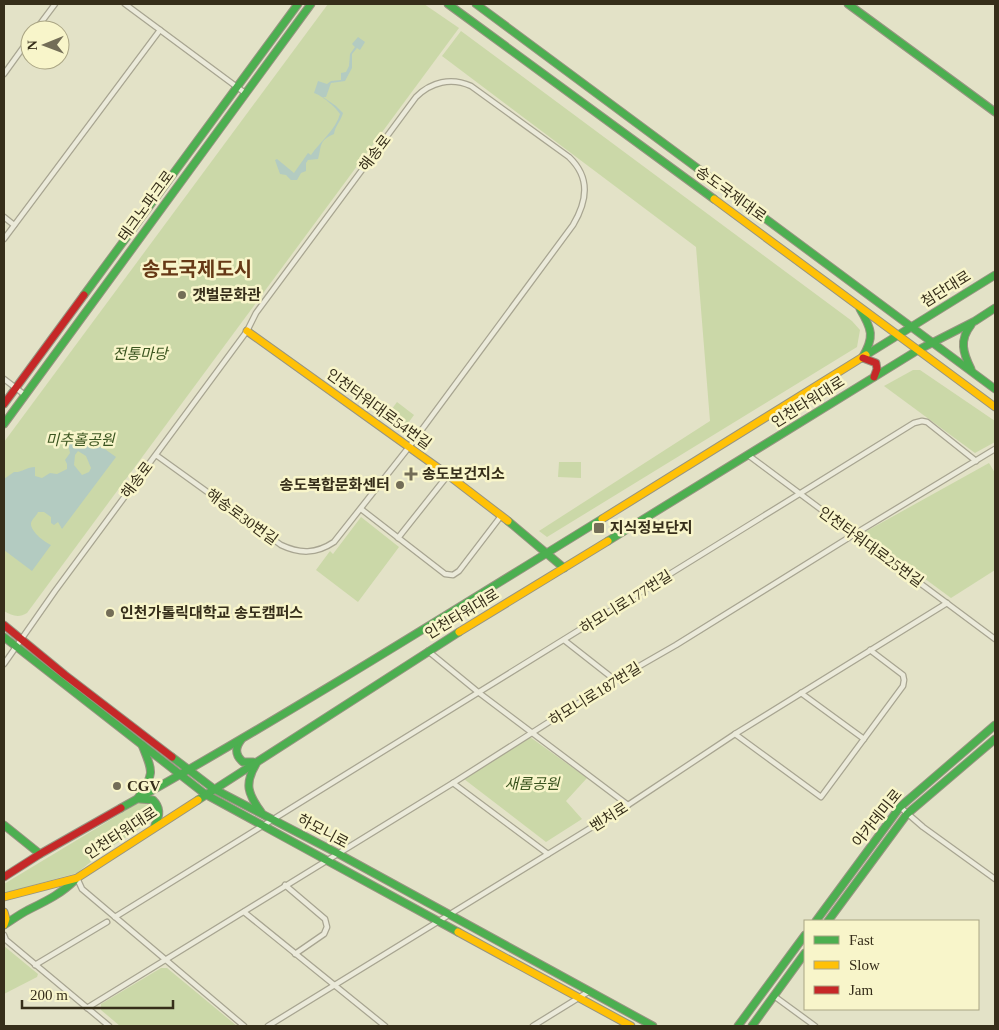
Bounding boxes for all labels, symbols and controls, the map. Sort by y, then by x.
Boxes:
north arrow [20,20,70,70]
text: N [25,40,40,50]
street label: 해송로 [356,132,394,174]
street label: 송도국제대로 [693,163,769,225]
street label: 테크노파크로 [115,168,177,244]
district label: 송도국제도시 [142,258,252,280]
street label: 첨단대로 [918,268,974,310]
place label: 갯벌문화관 [192,287,261,303]
marker: 갯벌문화관 [176,289,188,301]
park label: 전통마당 [112,346,170,362]
street label: 인천타워대로54번길 [324,365,435,452]
street label: 인천타워대로 [768,372,847,431]
park label: 미추홀공원 [45,432,116,448]
street label: 해송로 [118,459,156,501]
place label: 송도보건지소 [422,466,505,482]
marker: 송도보건지소 [404,467,418,481]
place label: 송도복합문화센터 [280,476,390,493]
marker: 송도복합문화센터 [394,479,406,491]
street label: 해송로30번길 [203,486,281,548]
street label: 인천타워대로25번길 [816,503,927,590]
place label: 지식정보단지 [610,520,693,536]
marker: 지식정보단지 [592,521,606,535]
street label: 하모니로177번길 [577,567,675,637]
street label: 인천타워대로 [422,585,502,642]
place label: 인천가톨릭대학교 송도캠퍼스 [120,604,303,621]
marker: 인천가톨릭대학교 송도캠퍼스 [104,607,116,619]
street label: 하모니로187번길 [546,659,644,729]
park label: 새롬공원 [504,776,561,792]
place label: CGV [127,778,161,794]
marker: CGV [111,780,123,792]
street label: 아카데미로 [849,786,905,850]
street label: 벤처로 [587,799,631,835]
street label: 인천타워대로 [81,803,160,862]
street label: 하모니로 [295,811,351,851]
legend [804,920,979,1010]
text: Fast [849,932,875,948]
text: Slow [849,957,880,973]
scale bar [22,978,174,1010]
text: Jam [849,982,873,998]
text: 200 m [30,987,68,1003]

